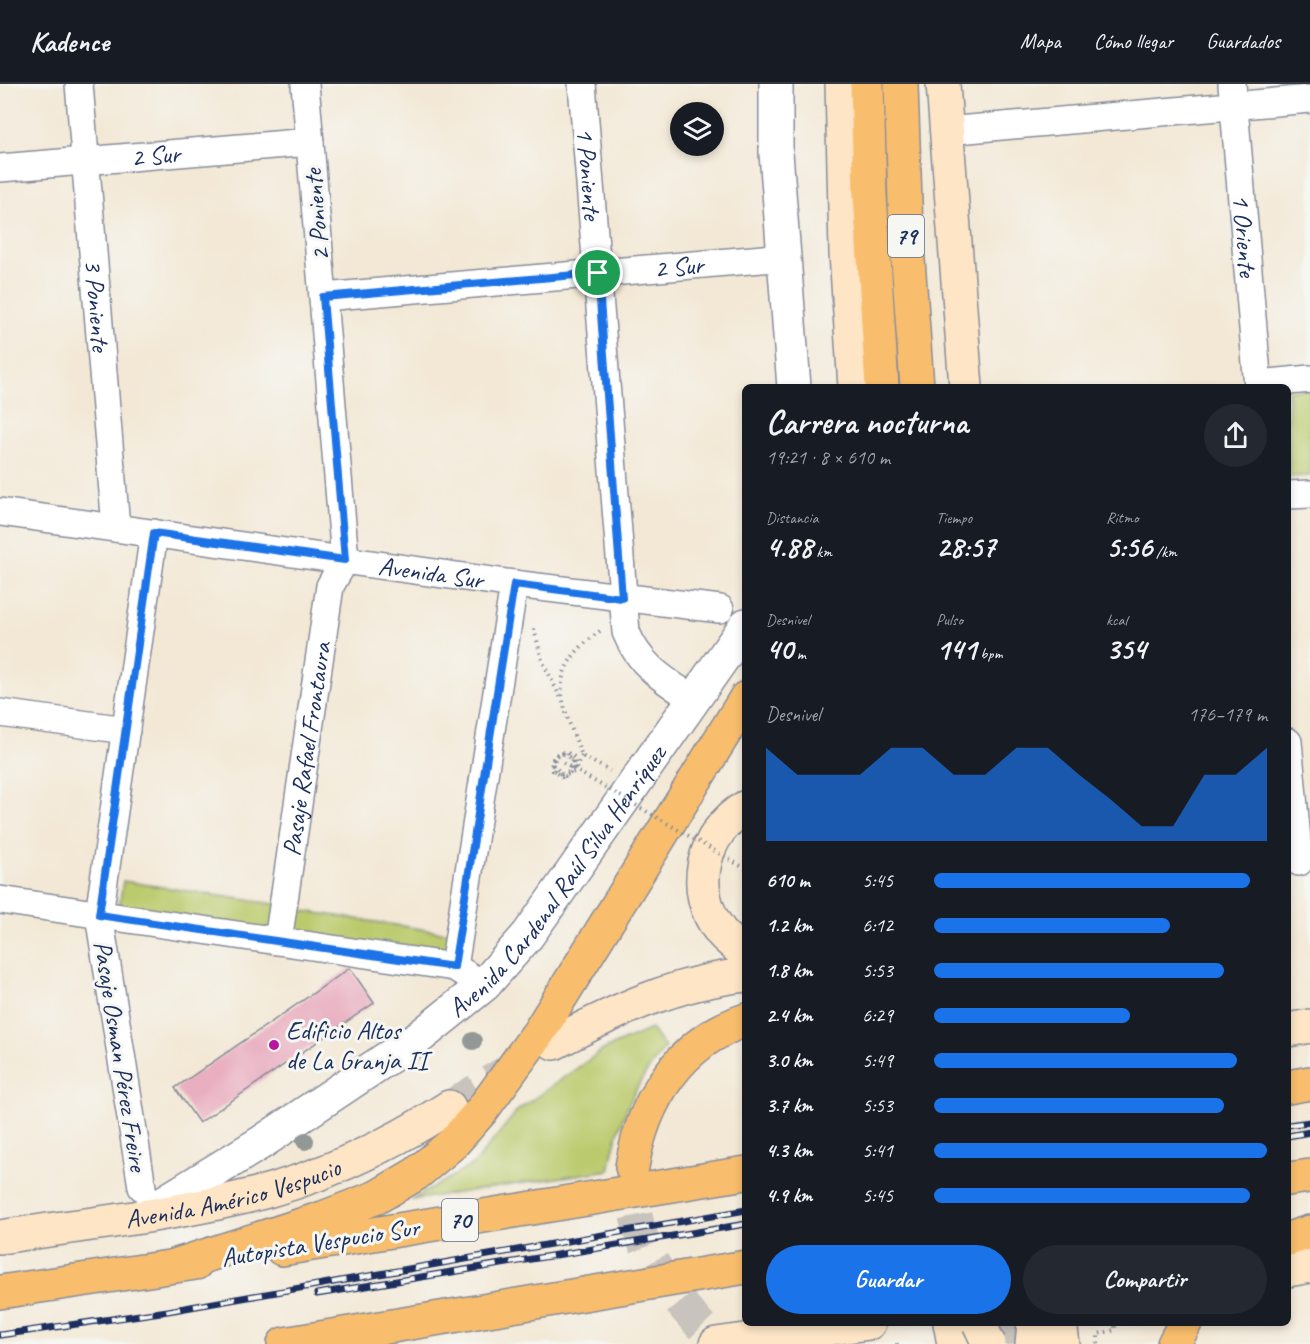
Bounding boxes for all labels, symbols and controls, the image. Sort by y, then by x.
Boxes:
text: Kadence [30,24,109,59]
text: Mapa [1020,28,1061,54]
text: Cómo llegar [1094,28,1173,54]
text: Guardados [1206,28,1280,54]
map controls [670,102,724,156]
button: layers [670,102,724,156]
street label: 1 Poniente [569,126,609,224]
street label: 2 Sur [130,137,184,174]
street label: 2 Poniente [296,165,337,262]
street label: 1 Oriente [1225,193,1265,280]
road number: 79 [888,215,924,257]
pin [572,247,623,298]
street label: 2 Sur [653,248,707,285]
icon: arrive [581,256,614,289]
street label: 3 Poniente [77,258,117,355]
text: Carrera nocturna [766,401,968,443]
button: share [1204,404,1267,467]
text: 19:21 · 8 × 610 m [766,445,890,470]
text: Distancia [766,508,819,528]
text: Tiempo [936,508,972,528]
text: Ritmo [1106,508,1138,528]
text: 4.88 [766,528,812,566]
text: 28:57 [936,528,995,566]
text: 5:56 [1106,528,1152,566]
text: km [812,542,832,562]
text: /km [1152,542,1177,562]
street label: Avenida Sur [376,549,488,597]
text: Desnivel [766,610,809,630]
text: Pulso [936,610,963,630]
text: kcal [1106,610,1127,630]
text: 40 [766,630,793,668]
text: 141 [936,630,977,668]
text: 354 [1106,630,1146,668]
street label: Pasaje Rafael Frontaura [275,638,339,858]
text: m [793,644,806,664]
text: bpm [977,644,1002,664]
text: Desnivel [766,702,820,727]
text: 176–179 m [1188,702,1267,727]
street label: Avenida Cardenal Raúl Silva Henríquez [441,737,675,1024]
text: 610 m [766,868,810,893]
text: 5:45 [862,868,893,893]
text: 1.2 km [766,913,813,938]
text: 6:12 [862,913,893,938]
street label: Pasaje Osman Pérez Freire [86,939,155,1176]
text: 1.8 km [766,958,813,983]
text: 5:53 [862,958,893,983]
text: 2.4 km [766,1003,813,1028]
text: 6:29 [862,1003,893,1028]
place label: Edificio Altos de La Granja II [286,1014,433,1077]
marker: Edificio Altos de La Granja II [267,1038,281,1052]
text: 3.0 km [766,1048,813,1073]
text: 5:49 [862,1048,893,1073]
text: 3.7 km [766,1093,812,1118]
text: 5:53 [862,1093,893,1118]
text: 4.3 km [766,1138,813,1163]
text: 5:41 [862,1138,893,1163]
street label: Avenida Américo Vespucio [123,1150,347,1236]
text: 4.9 km [766,1183,812,1208]
text: 5:45 [862,1183,893,1208]
road number: 70 [442,1199,478,1241]
street label: Autopista Vespucio Sur [219,1210,423,1274]
button: Guardar [766,1245,1011,1314]
button: Compartir [1023,1245,1267,1314]

